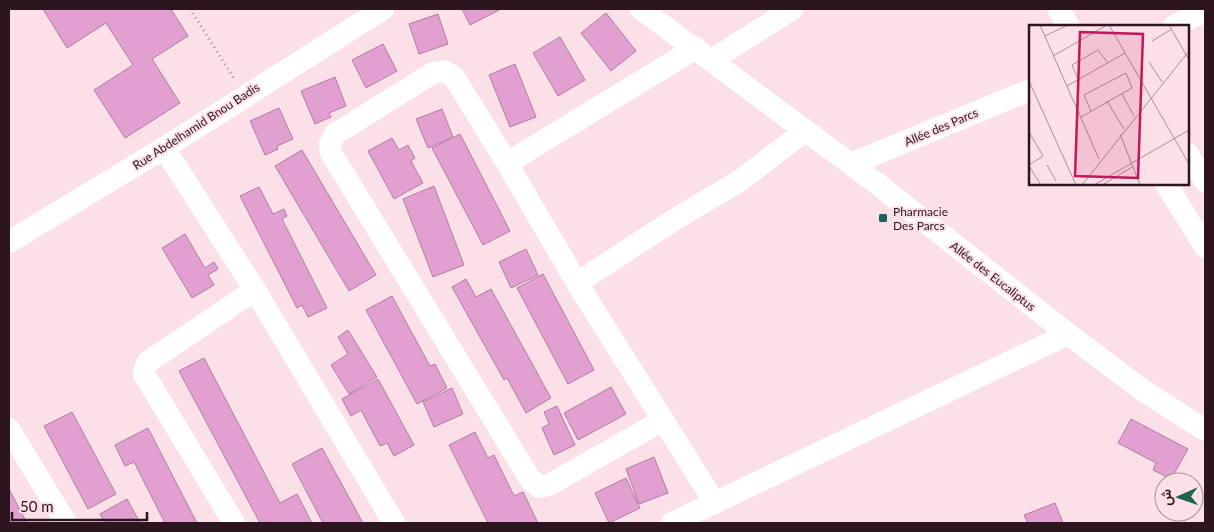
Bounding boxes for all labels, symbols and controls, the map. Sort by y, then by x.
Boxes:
inset map [1029,25,1189,185]
street label: Rue Abdelhamid Bnou Badis [130,79,262,173]
street label: Allée des Parcs [902,105,980,149]
place label: Pharmacie Des Parcs [893,204,948,233]
marker: Pharmacie Des Parcs [877,212,889,224]
street label: Allée des Eucaliptus [947,238,1039,314]
north arrow [1154,472,1204,522]
text: ش [1157,489,1175,506]
scale bar [12,490,148,522]
text: 50 m [20,497,54,515]

